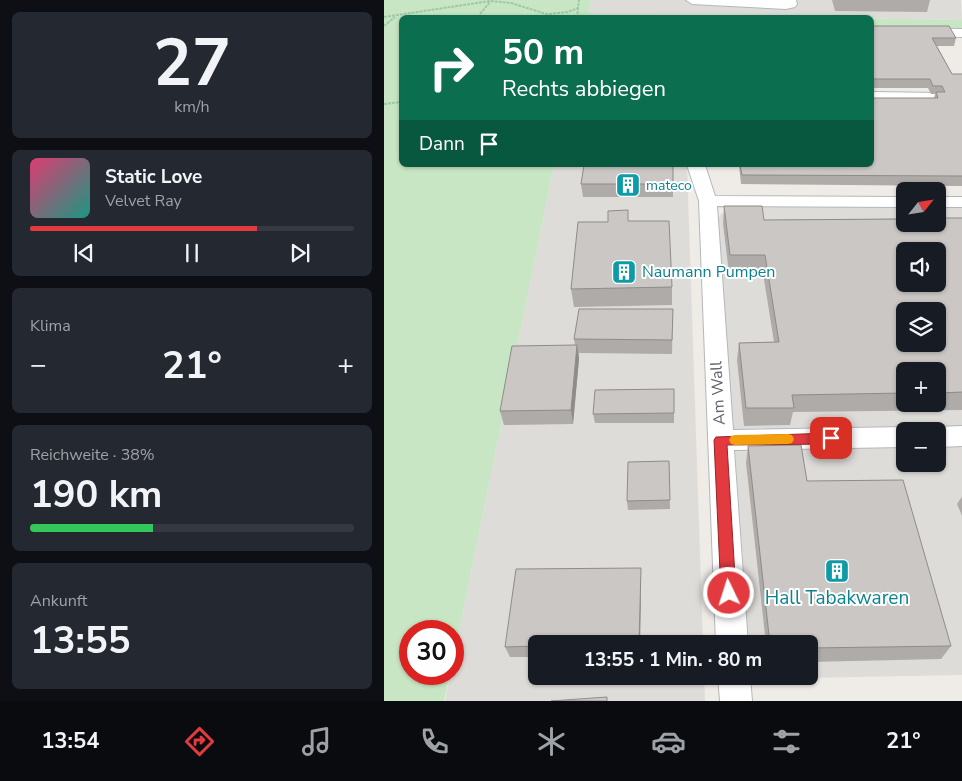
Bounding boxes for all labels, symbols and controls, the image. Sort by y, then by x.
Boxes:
text: 27 [153,19,231,108]
text: 50 m [502,29,584,76]
icon: right [419,35,484,100]
text: Rechts abbiegen [502,74,666,104]
text: km/h [174,96,210,118]
icon: arrive [475,130,503,158]
text: Dann [419,131,465,157]
text: Static Love [105,164,202,190]
building icon: mateco [615,172,641,198]
place label: mateco [646,176,692,195]
north arrow [896,182,946,232]
map controls [896,182,946,472]
text: Velvet Ray [105,190,182,212]
icon: previous [70,239,98,267]
icon: pause [178,239,206,267]
icon: next [286,239,314,267]
button: sound [896,242,946,292]
building icon: Naumann Pumpen [611,259,637,285]
place label: Naumann Pumpen [642,261,775,283]
button: layers [896,302,946,352]
text: Klima [30,315,71,337]
text: 21° [162,340,222,391]
text: − [30,346,47,384]
text: + [337,346,354,384]
street label: Am Wall [705,360,731,426]
button: + [896,362,946,412]
pin [810,417,852,459]
button: − [896,422,946,472]
icon: arrive [817,424,845,452]
text: Reichweite · 38% [30,444,155,466]
text: 190 km [30,469,162,520]
building icon: Hall Tabakwaren [824,558,850,584]
position arrow [702,566,754,618]
place label: Hall Tabakwaren [765,585,909,611]
text: Ankunft [30,590,87,612]
text: 13:55 [30,615,131,666]
speed limit sign: 30 [399,620,464,685]
text: 13:55 · 1 Min. · 80 m [584,647,762,673]
icon: directions [182,724,217,759]
icon: music [299,724,334,759]
icon: phone [417,724,452,759]
icon: climate [534,724,569,759]
icon: car [651,724,686,759]
icon: filters [769,724,804,759]
text: 13:54 [41,726,99,756]
text: 21° [886,726,921,756]

